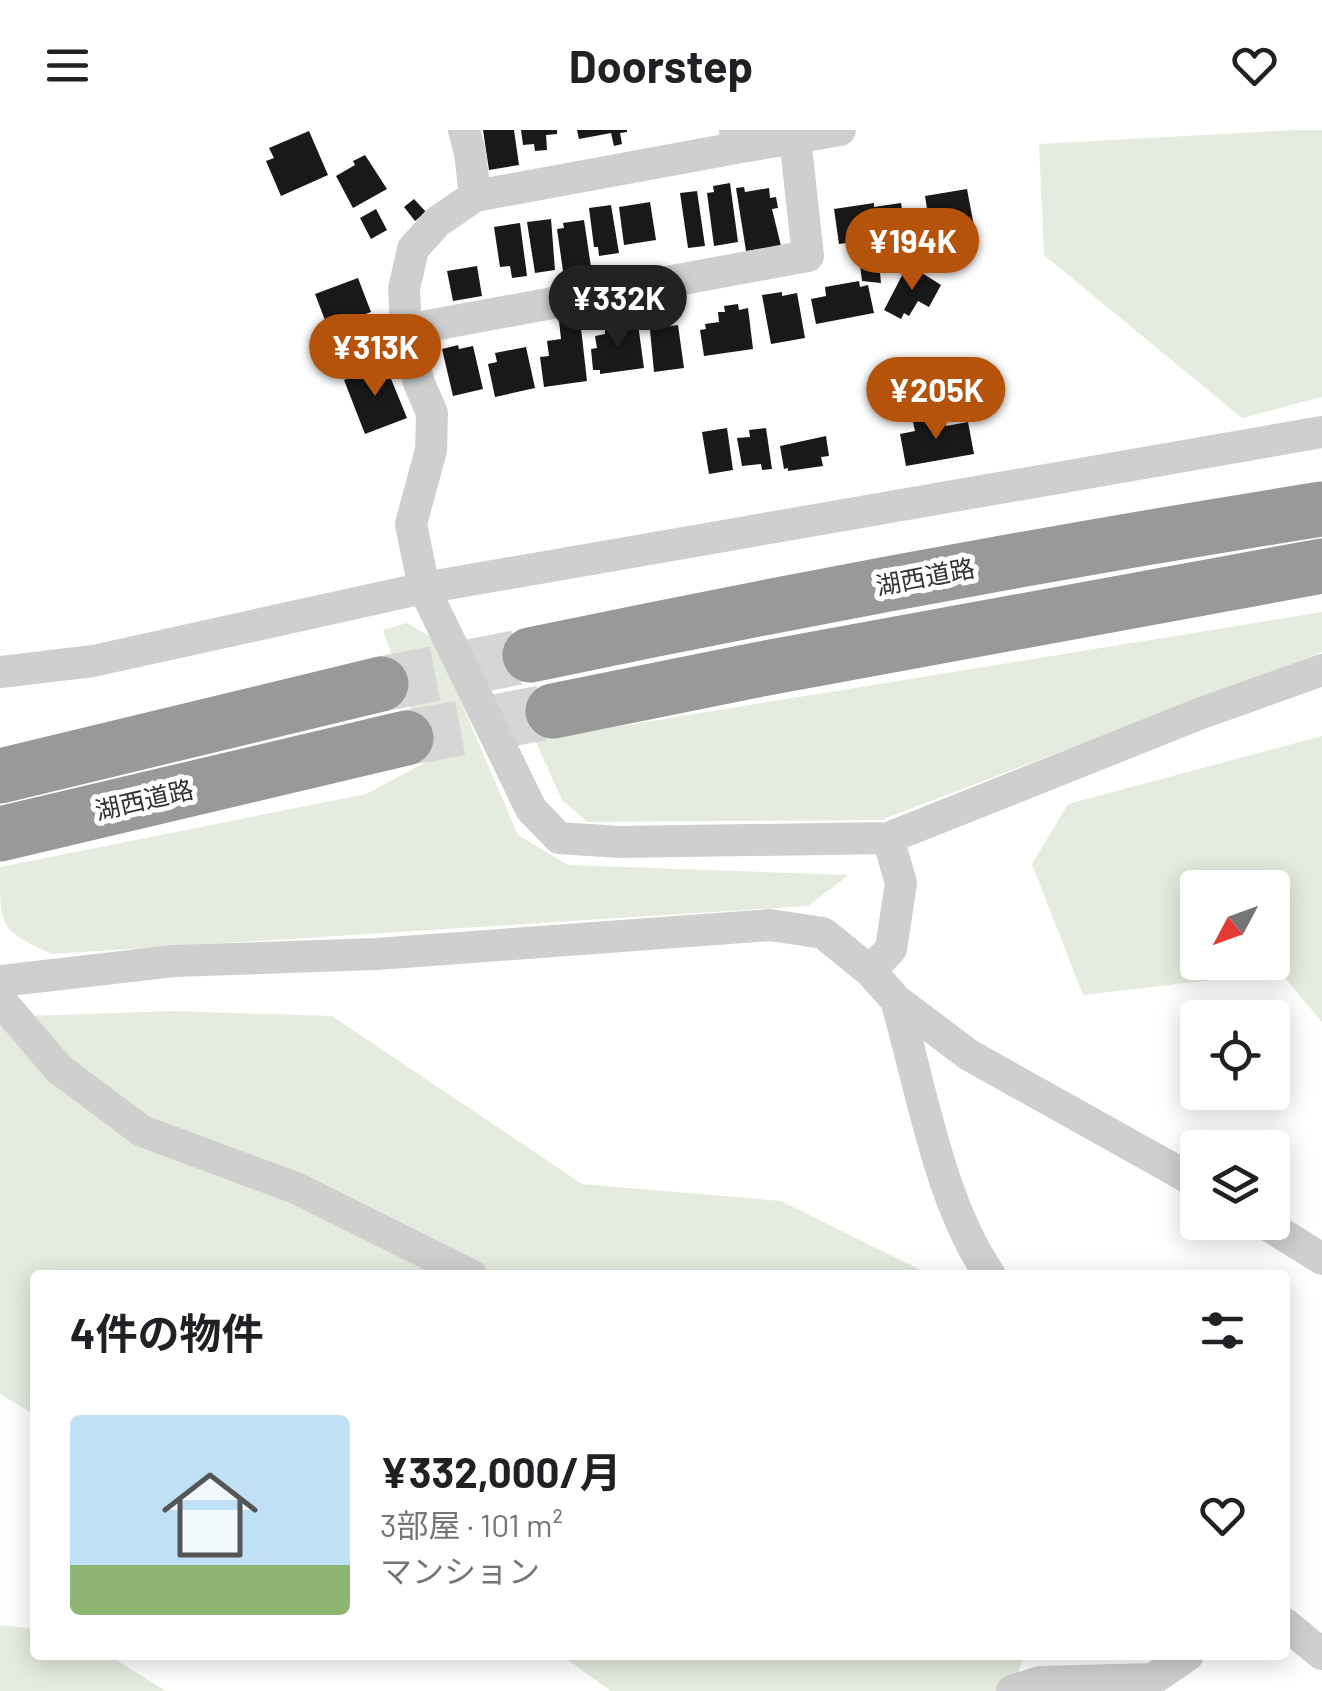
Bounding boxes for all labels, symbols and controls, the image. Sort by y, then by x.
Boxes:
icon: menu [40,38,95,93]
text: Doorstep [569,38,753,92]
icon: heart [1227,38,1282,93]
pin: ¥194K [842,208,982,293]
text: ¥194K [867,221,957,259]
pin: ¥332K [548,265,688,350]
text: ¥332K [571,278,665,316]
pin: ¥313K [305,314,445,399]
text: ¥313K [331,327,419,365]
pin: ¥205K [866,357,1006,442]
text: ¥205K [888,370,984,408]
street label: 湖西道路 [873,552,977,600]
street label: 湖西道路 [92,773,196,825]
north arrow [1180,870,1290,980]
map controls [1180,870,1290,1240]
button: locate [1180,1000,1290,1110]
button: layers [1180,1130,1290,1240]
icon: filters [1195,1303,1250,1358]
text: 4件の物件 [70,1307,263,1357]
text: ¥332,000/月 [380,1446,621,1496]
icon: home [150,1455,270,1575]
icon: heart [1195,1488,1250,1543]
text: 3部屋 · 101 m² [380,1505,563,1543]
text: マンション [380,1551,540,1589]

